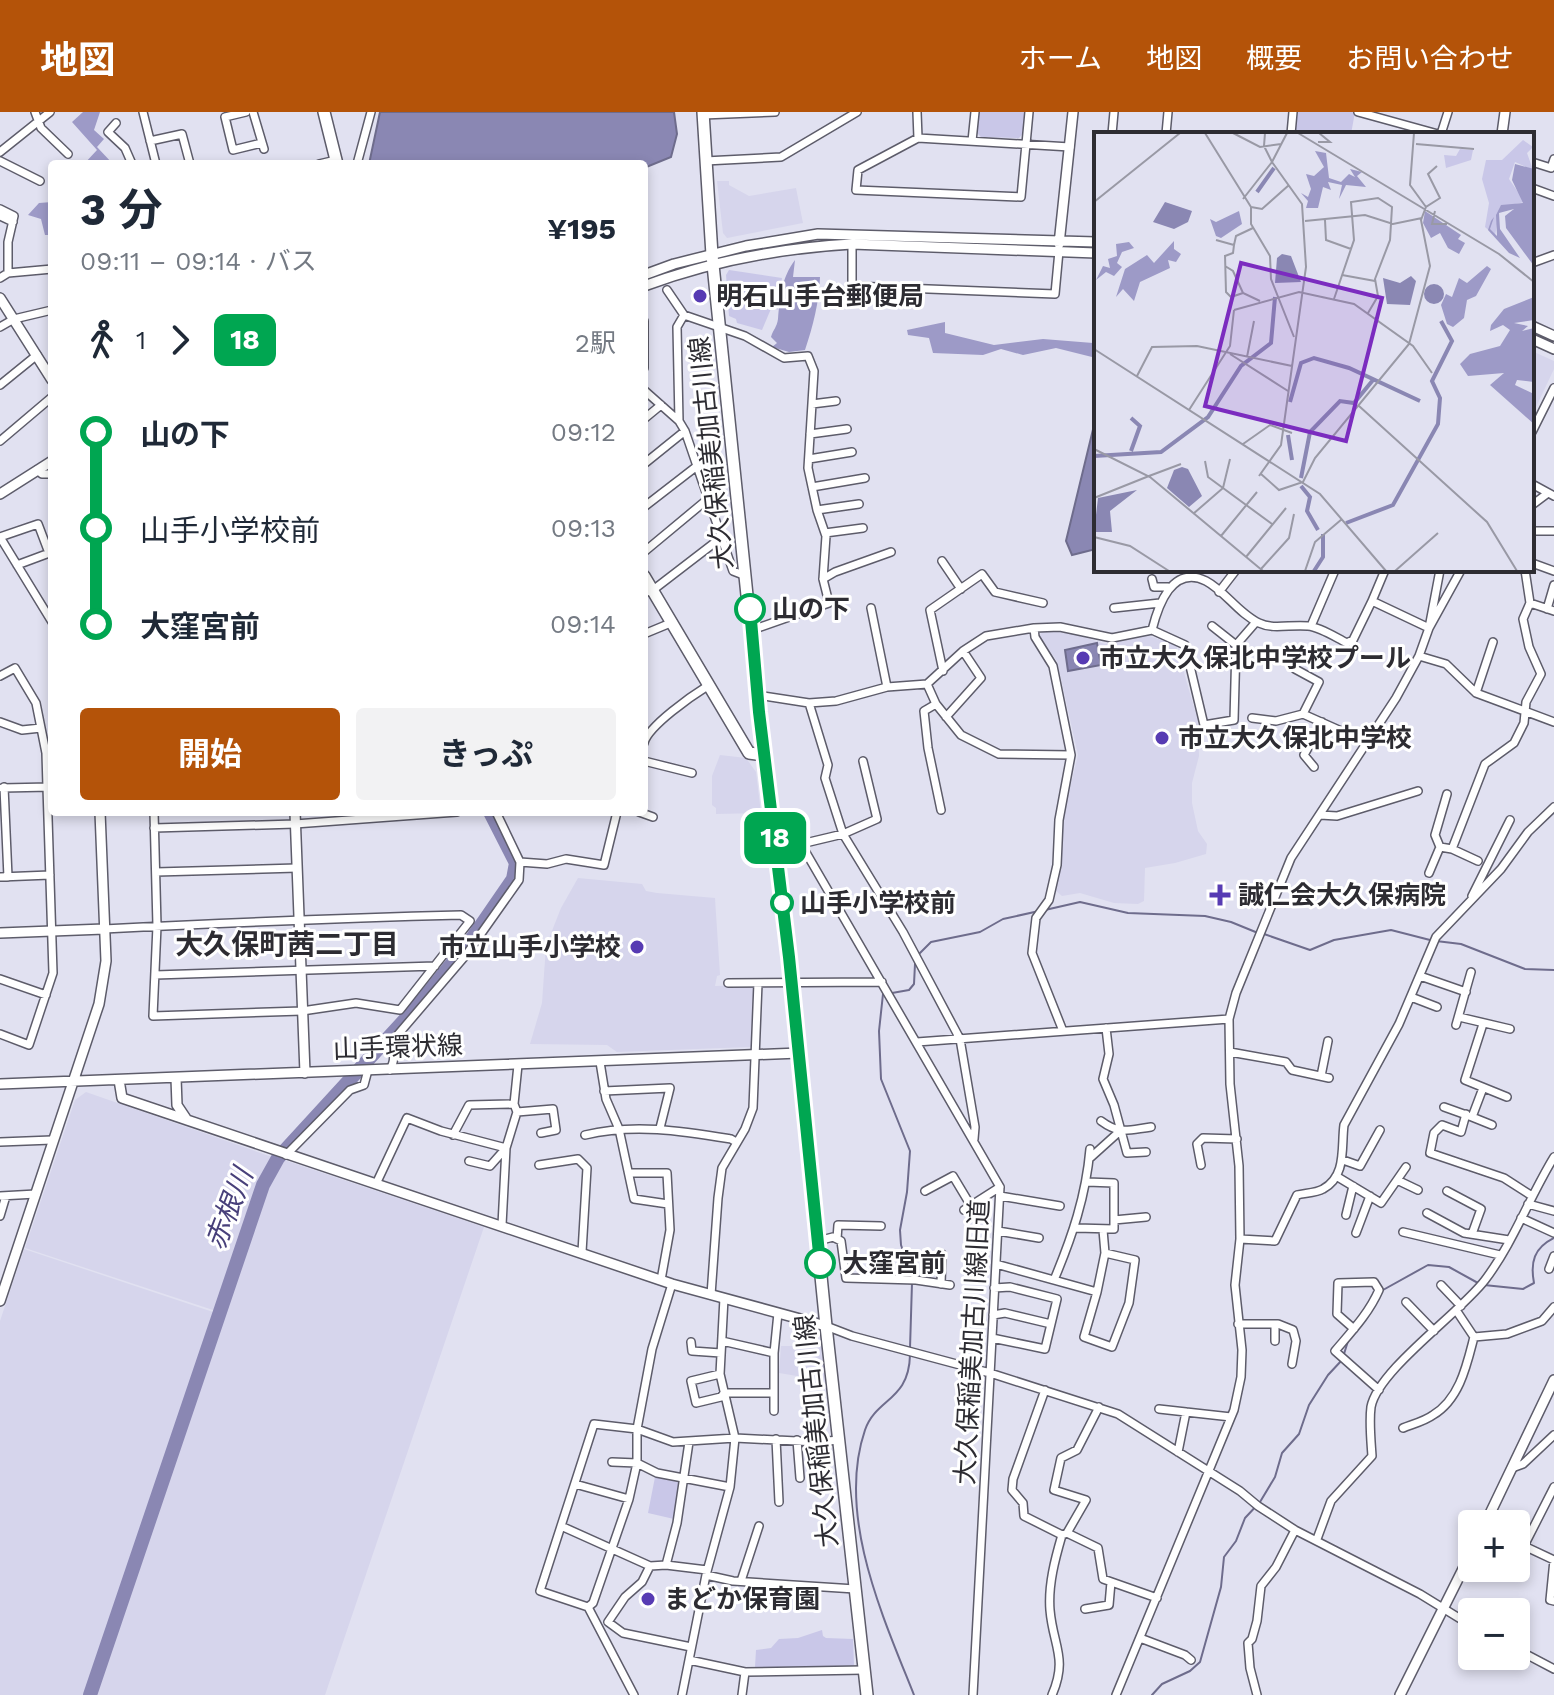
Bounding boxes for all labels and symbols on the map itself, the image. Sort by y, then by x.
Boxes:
inset map [1094,132,1534,572]
place label: 明石山手台郵便局 [716,281,924,311]
marker: 明石山手台郵便局 [691,287,709,305]
street label: 大久保稲美加古川線 [684,335,738,571]
marker: 山の下 [735,594,765,624]
place label: 山の下 [772,594,850,624]
place label: 市立大久保北中学校プール [1099,643,1411,673]
marker: 市立大久保北中学校プール [1074,649,1092,667]
place label: 市立大久保北中学校 [1178,723,1412,753]
marker: 市立大久保北中学校 [1153,729,1171,747]
line badge: 18 [739,812,811,864]
place label: 誠仁会大久保病院 [1238,880,1446,910]
marker: 誠仁会大久保病院 [1209,884,1231,906]
place label: 山手小学校前 [800,888,956,918]
marker: 山手小学校前 [771,892,793,914]
district label: 大久保町茜二丁目 [175,928,399,961]
place label: 市立山手小学校 [439,932,621,962]
marker: 市立山手小学校 [628,938,646,956]
street label: 山手環状線 [333,1030,463,1064]
water label: 赤根川 [199,1161,261,1254]
street label: 大久保稲美加古川線旧道 [950,1198,994,1486]
marker: 大窪宮前 [805,1248,835,1278]
place label: 大窪宮前 [842,1248,946,1278]
street label: 大久保稲美加古川線 [789,1313,843,1549]
place label: まどか保育園 [664,1584,820,1614]
marker: まどか保育園 [639,1590,657,1608]

